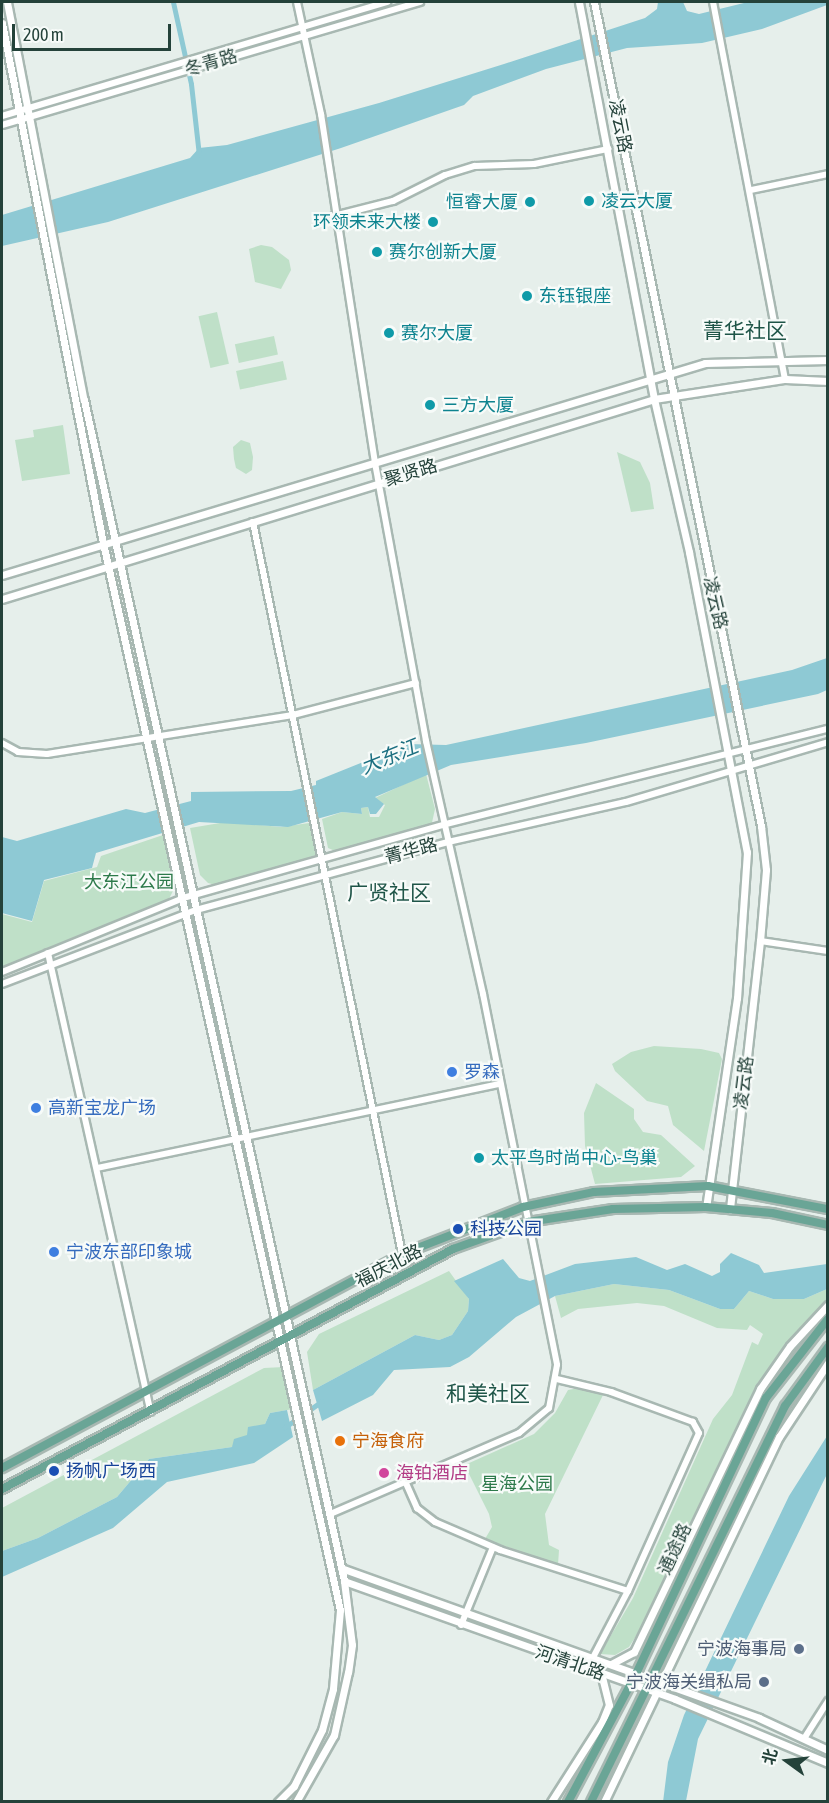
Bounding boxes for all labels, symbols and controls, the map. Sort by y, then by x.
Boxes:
scale bar [15,12,174,50]
text: 200 m [23,24,64,45]
street label: 冬青路 [182,45,240,81]
street label: 凌云路 [604,97,636,155]
place label: 凌云大厦 [601,190,673,212]
place label: 恒睿大厦 [446,191,518,213]
marker: 凌云大厦 [582,194,596,208]
marker: 恒睿大厦 [523,195,537,209]
place label: 环领未来大楼 [313,211,421,233]
marker: 环领未来大楼 [426,215,440,229]
place label: 赛尔创新大厦 [389,241,497,263]
marker: 赛尔创新大厦 [370,245,384,259]
place label: 东钰银座 [539,285,611,307]
marker: 东钰银座 [520,289,534,303]
district label: 菁华社区 [703,317,787,343]
place label: 赛尔大厦 [401,322,473,344]
marker: 赛尔大厦 [382,326,396,340]
place label: 三方大厦 [442,394,514,416]
marker: 三方大厦 [423,398,437,412]
street label: 聚贤路 [382,455,440,491]
street label: 凌云路 [698,574,732,632]
water label: 大东江 [357,734,421,778]
street label: 菁华路 [382,834,440,868]
park label: 大东江公园 [84,871,174,893]
district label: 广贤社区 [347,879,431,905]
street label: 凌云路 [730,1055,758,1111]
place label: 罗森 [464,1061,500,1083]
marker: 罗森 [445,1065,459,1079]
place label: 高新宝龙广场 [48,1097,156,1119]
marker: 高新宝龙广场 [29,1101,43,1115]
place label: 太平鸟时尚中心-鸟巢 [491,1147,657,1169]
marker: 太平鸟时尚中心-鸟巢 [472,1151,486,1165]
place label: 科技公园 [470,1218,542,1240]
marker: 科技公园 [451,1222,465,1236]
street label: 福庆北路 [352,1240,426,1292]
place label: 宁波东部印象城 [66,1241,192,1263]
marker: 宁波东部印象城 [47,1245,61,1259]
district label: 和美社区 [446,1380,530,1406]
place label: 宁海食府 [352,1430,424,1452]
marker: 宁海食府 [333,1434,347,1448]
place label: 扬帆广场西 [66,1460,156,1482]
place label: 海铂酒店 [396,1462,468,1484]
marker: 扬帆广场西 [47,1464,61,1478]
marker: 海铂酒店 [377,1466,391,1480]
park label: 星海公园 [481,1473,553,1495]
street label: 通途路 [654,1520,696,1578]
place label: 宁波海事局 [697,1638,787,1660]
street label: 河清北路 [532,1641,608,1685]
marker: 宁波海事局 [792,1642,806,1656]
place label: 宁波海关缉私局 [626,1671,752,1693]
marker: 宁波海关缉私局 [757,1675,771,1689]
north arrow [757,1731,817,1791]
text: 北 [759,1746,780,1766]

